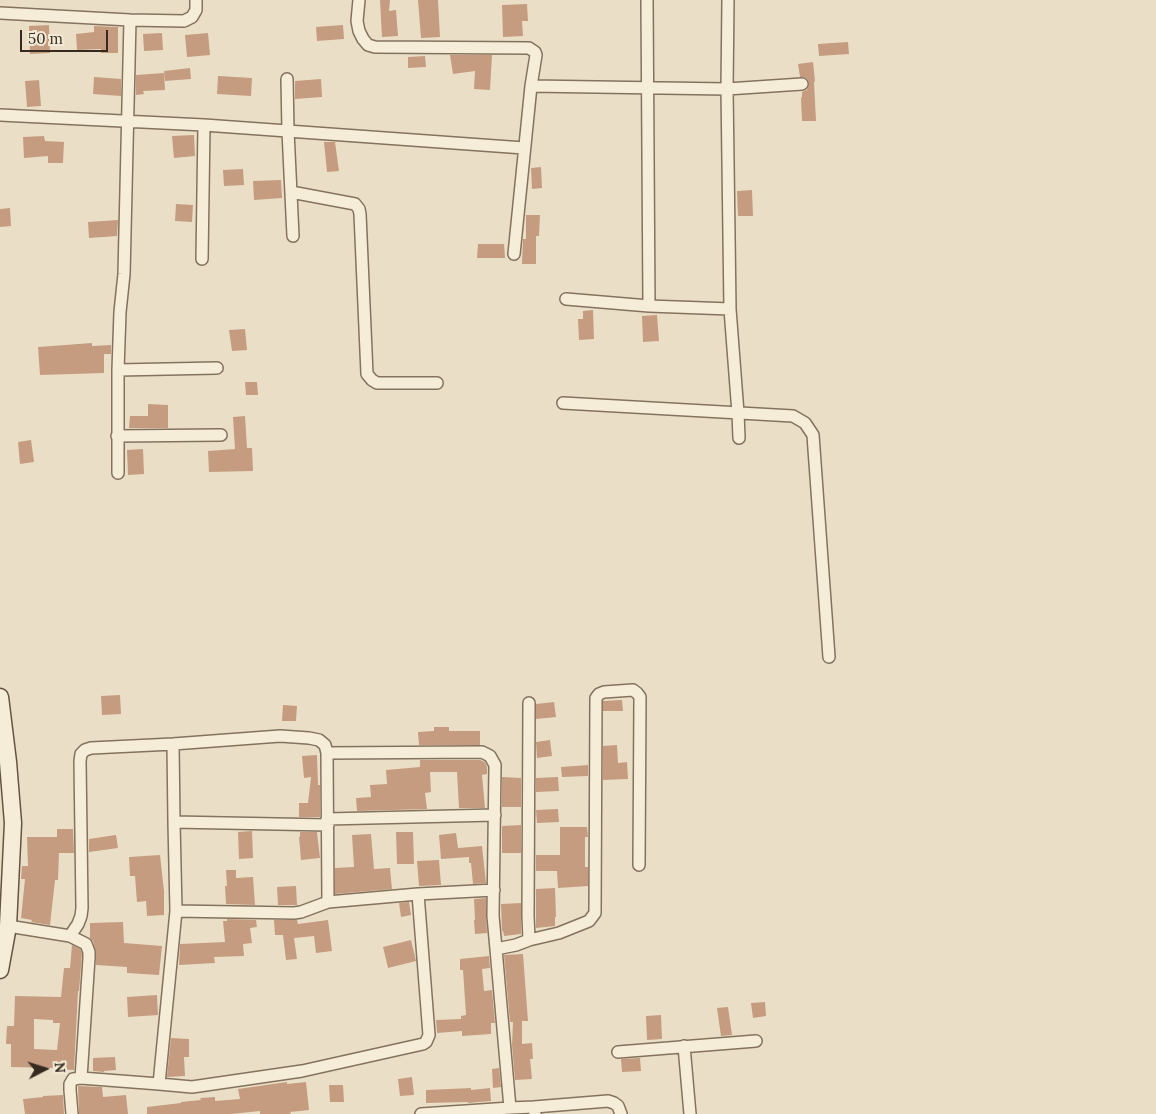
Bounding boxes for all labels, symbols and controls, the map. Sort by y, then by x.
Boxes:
scale bar [22,20,110,52]
text: 50 m [28,29,63,48]
north arrow [20,1044,70,1094]
text: N [51,1062,69,1074]

